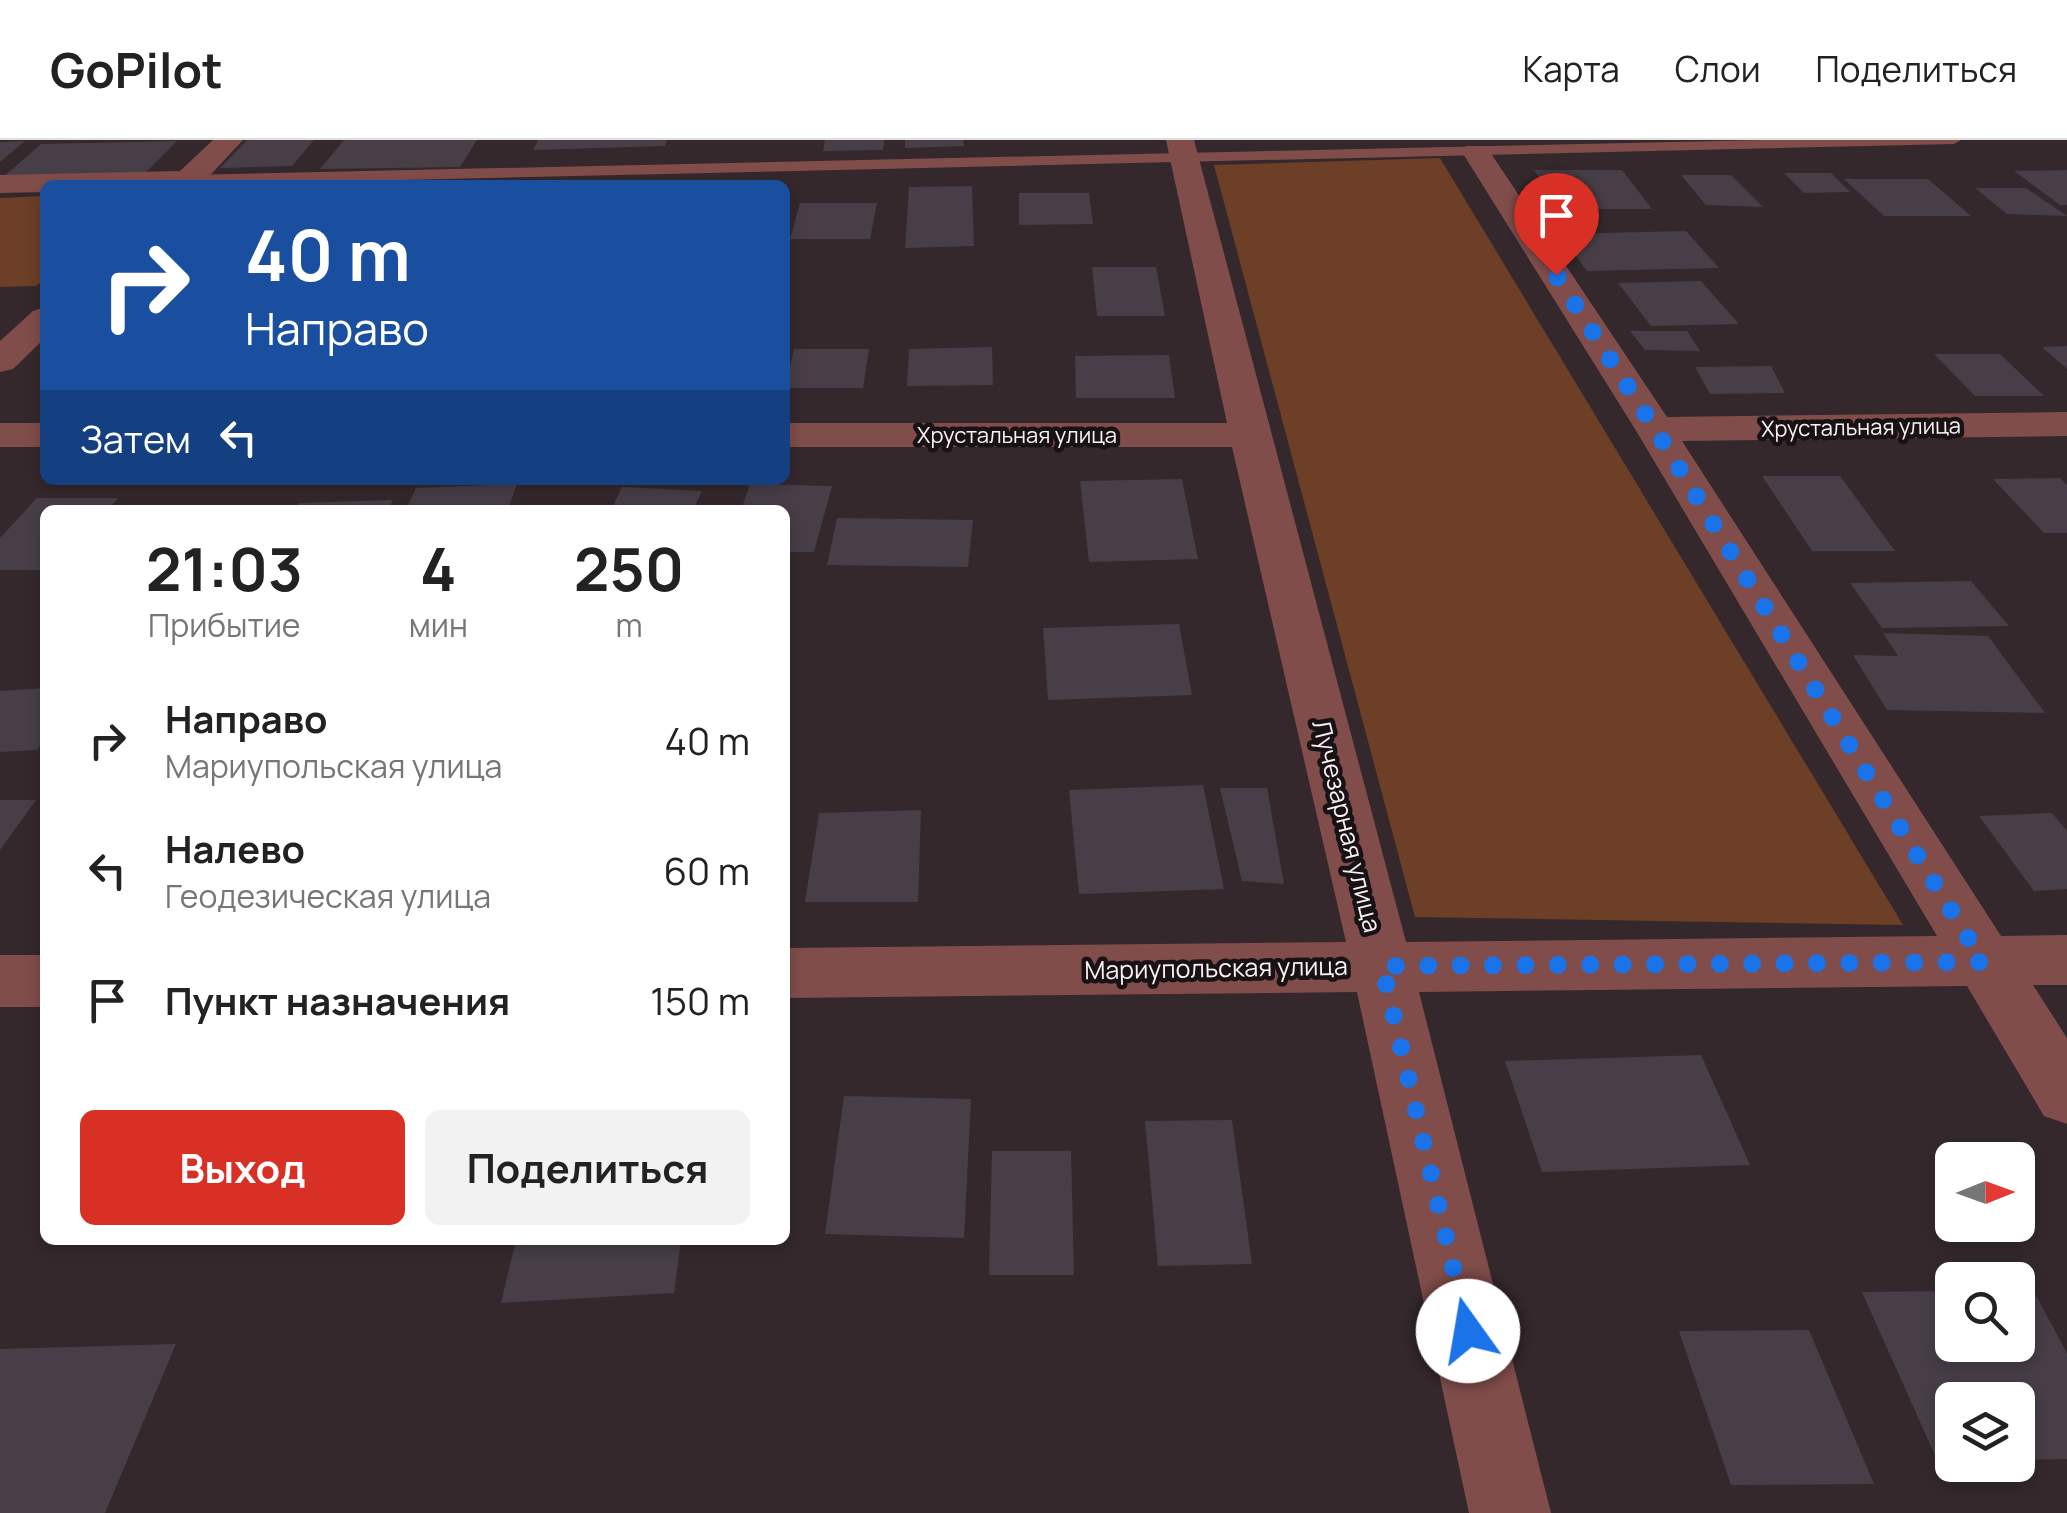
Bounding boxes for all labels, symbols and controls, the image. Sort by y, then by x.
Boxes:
text: GoPilot [50,37,223,102]
text: Карта [1522,45,1620,93]
text: Слои [1675,45,1761,93]
text: Поделиться [1816,45,2017,93]
pin [1514,173,1599,276]
icon: arrive [1529,188,1584,243]
text: 40 m [245,206,411,302]
icon: right [80,220,210,350]
text: Направо [245,297,429,359]
icon: left [211,410,266,465]
street label: Хрустальная улица [1761,410,1961,444]
text: Затем [80,412,191,464]
street label: Хрустальная улица [917,420,1117,450]
text: 21:03 [146,527,303,609]
text: 4 [420,527,457,609]
text: 250 [574,527,684,609]
text: Прибытие [148,603,301,647]
text: мин [409,603,468,647]
text: m [615,603,643,647]
text: Направо [165,692,327,744]
icon: right [80,713,135,768]
text: 40 m [665,714,750,766]
street label: Лучезарная улица [1304,716,1391,936]
text: Мариупольская улица [165,744,502,788]
text: Налево [165,822,305,874]
icon: left [80,843,135,898]
text: 60 m [663,844,750,896]
text: Геодезическая улица [165,874,491,918]
street label: Мариупольская улица [1084,948,1348,987]
icon: arrive [80,973,135,1028]
text: Пункт назначения [165,974,510,1026]
text: 150 m [650,974,750,1026]
button: Выход [80,1110,405,1225]
button: Поделиться [425,1110,750,1225]
north arrow [1935,1142,2035,1242]
map controls [1935,1142,2035,1482]
button: search [1935,1262,2035,1362]
position arrow [1416,1279,1520,1383]
button: layers [1935,1382,2035,1482]

